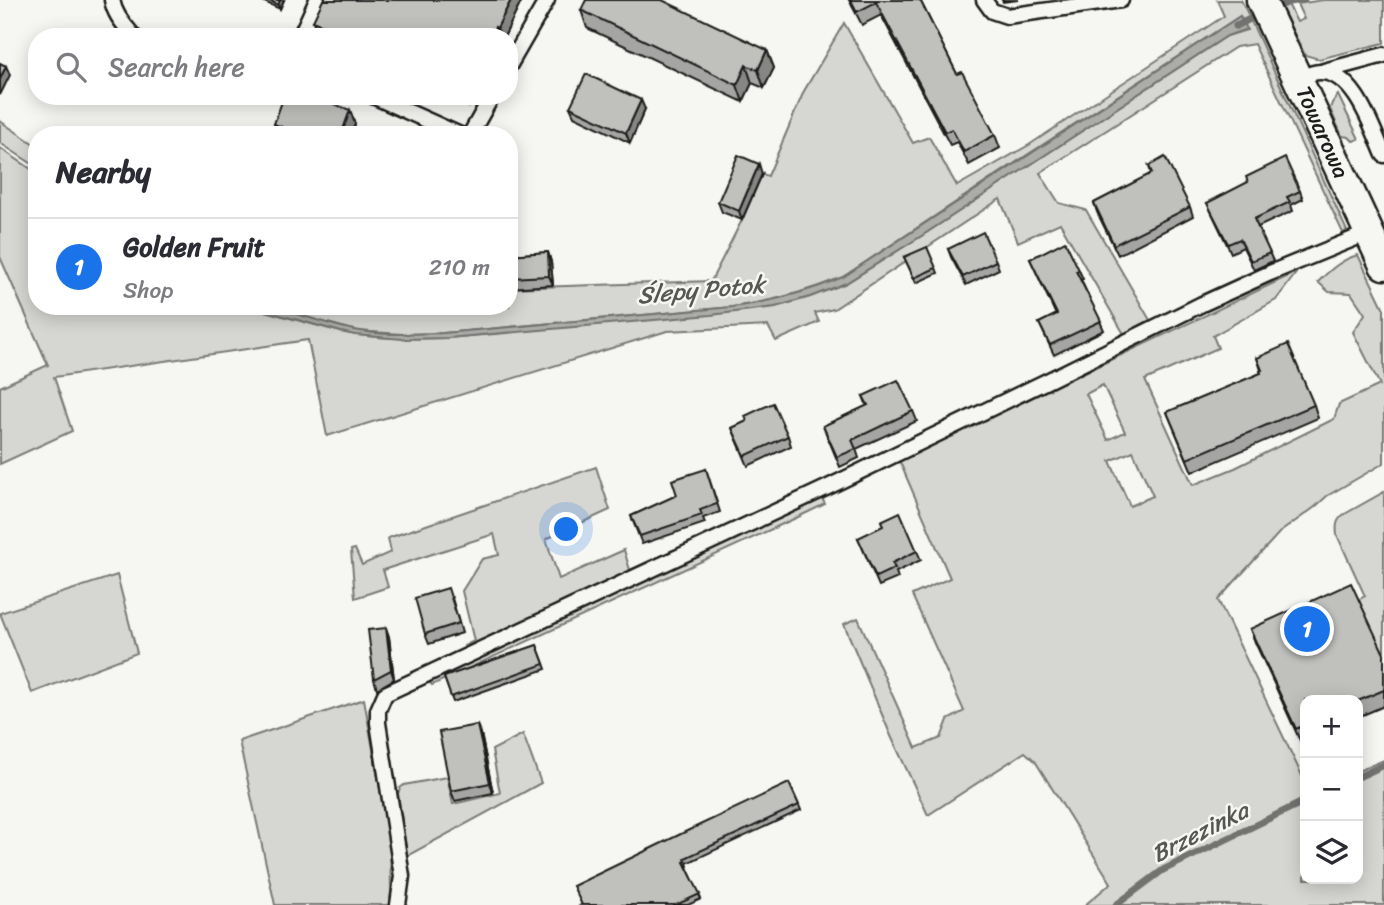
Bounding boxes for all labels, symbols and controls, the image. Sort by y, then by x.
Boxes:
search box [28,28,518,105]
text: Search here [108,44,245,90]
icon: search [52,48,90,86]
street label: Towarowa [1284,79,1361,185]
text: Nearby [56,145,151,199]
text: Golden Fruit [123,224,265,270]
text: 1 [74,247,84,288]
text: 210 m [429,247,490,288]
water label: Ślepy Potok [636,263,769,316]
text: Shop [123,270,173,311]
your location [549,512,583,546]
pin: 1 [1284,603,1330,655]
map controls [1300,695,1363,884]
button: + [1300,695,1363,758]
button: − [1300,758,1363,821]
water label: Brzezinka [1144,789,1258,874]
button: layers [1300,821,1363,884]

